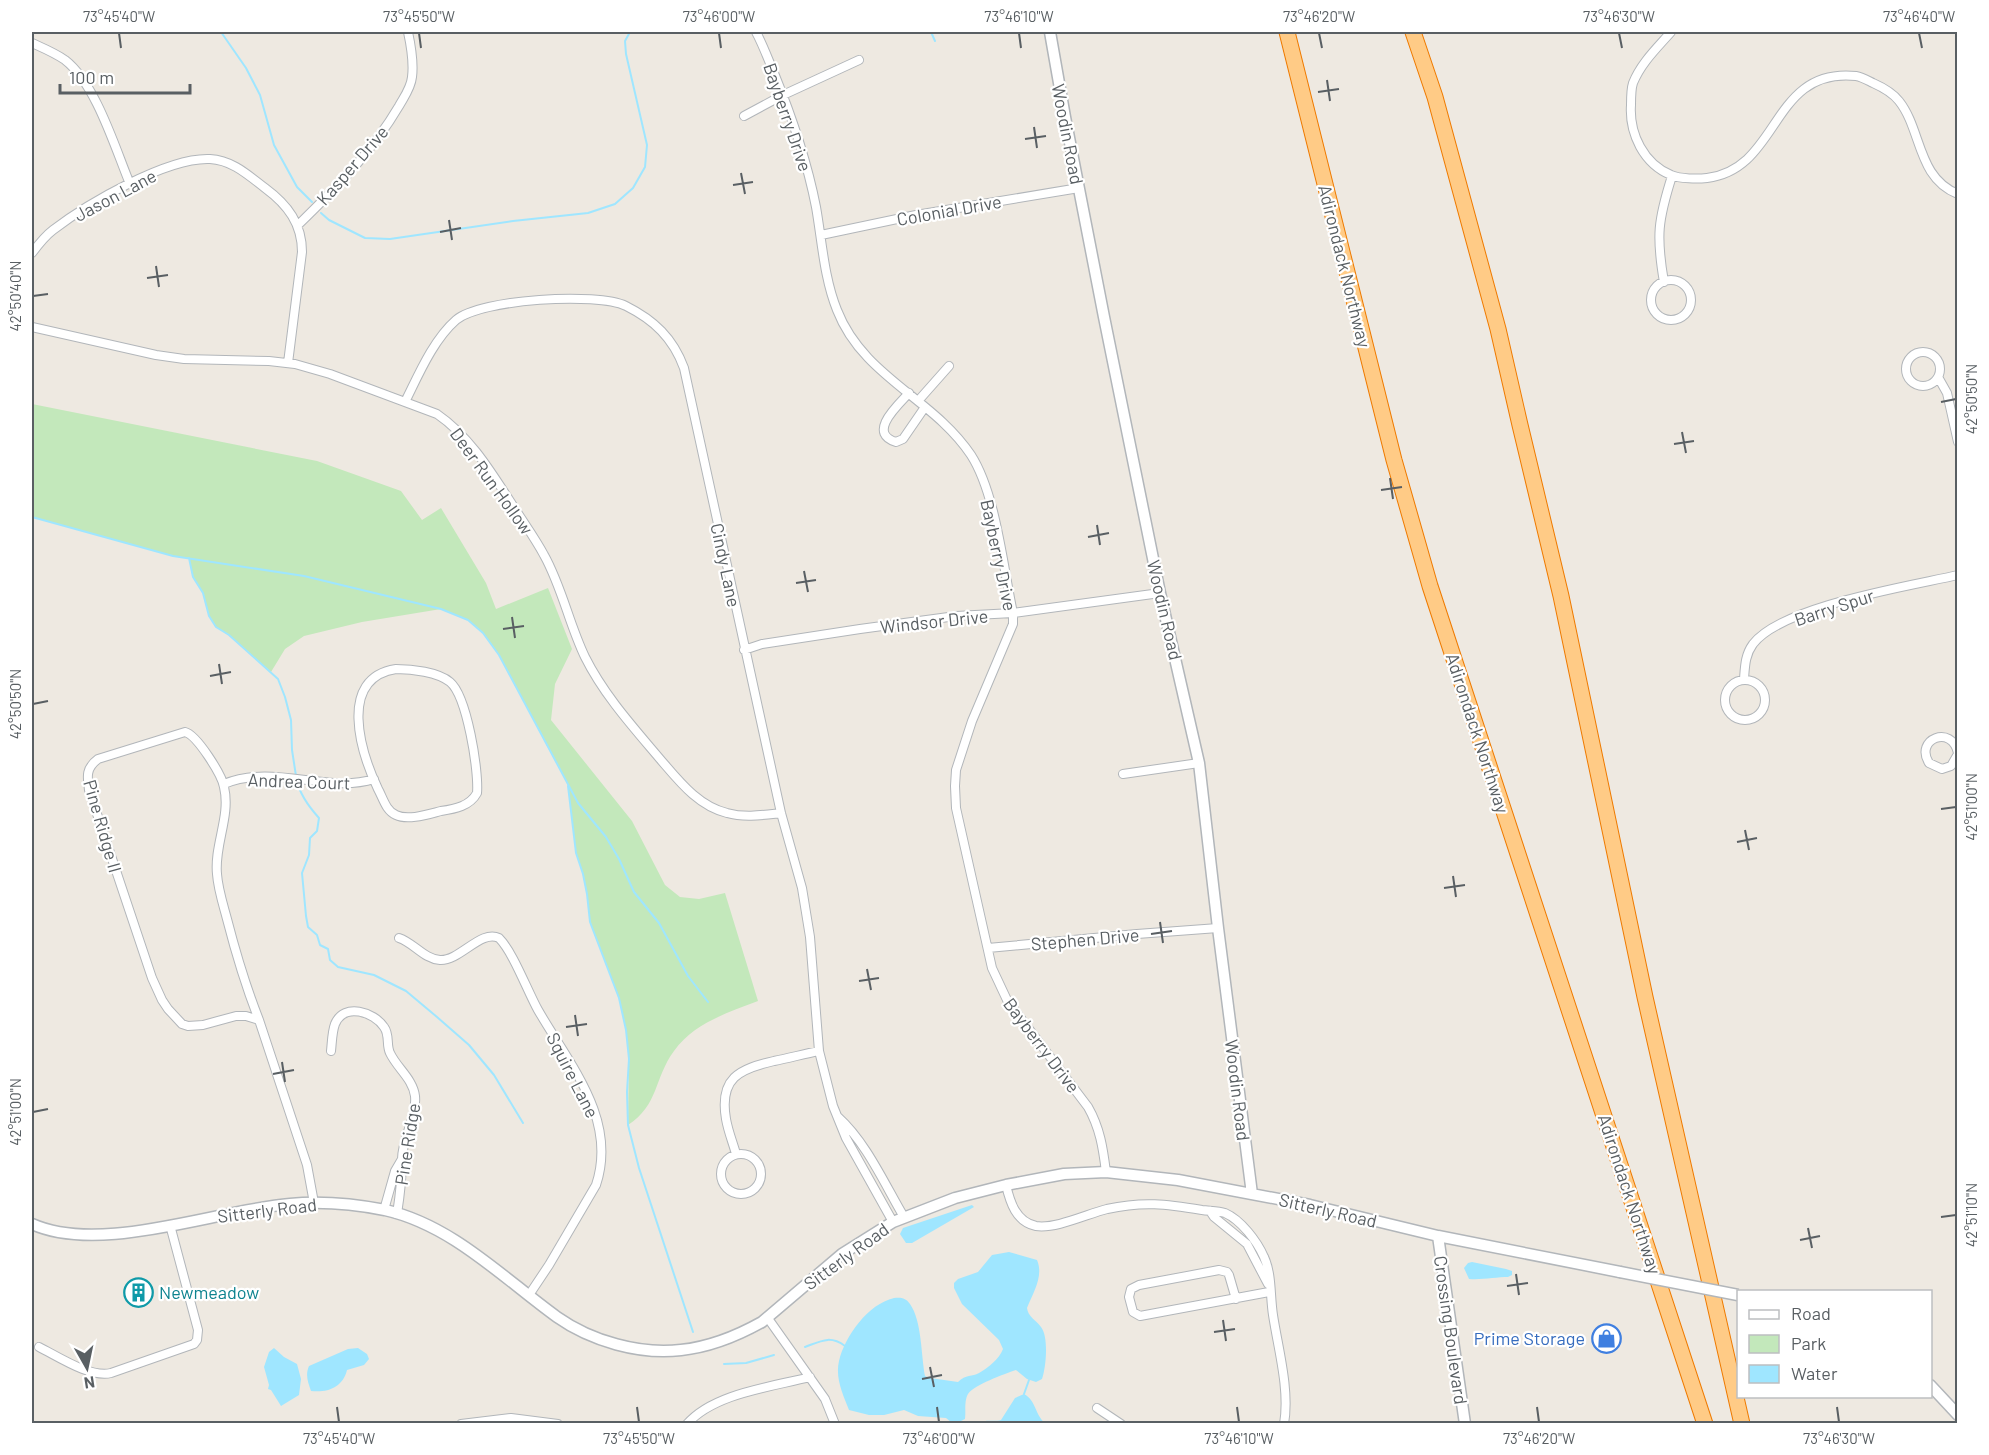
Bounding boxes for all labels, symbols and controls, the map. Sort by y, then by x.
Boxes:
text: 73°45'40"W [83,7,155,25]
text: 73°45'50"W [383,7,455,25]
text: 73°46'00"W [683,7,755,25]
text: 73°46'10"W [984,7,1054,25]
text: 73°46'20"W [1283,7,1355,25]
text: 73°46'30"W [1583,7,1655,25]
text: 73°46'40"W [1883,7,1955,25]
scale bar [60,57,190,95]
street label: Bayberry Drive [759,60,817,174]
text: 100 m [69,66,114,88]
street label: Woodin Road [1047,82,1089,186]
street label: Kasper Drive [311,121,393,209]
street label: Jason Lane [70,164,160,226]
street label: Adirondack Northway [1314,182,1376,350]
street label: Colonial Drive [895,190,1003,230]
text: 42°50'40"N [6,261,24,331]
text: 42°50'50"N [1962,364,1980,434]
street label: Deer Run Hollow [446,423,538,539]
street label: Bayberry Drive [976,497,1022,613]
street label: Cindy Lane [706,521,746,609]
street label: Woodin Road [1143,558,1187,662]
street label: Barry Spur [1791,584,1877,630]
street label: Windsor Drive [879,604,989,638]
street label: Adirondack Northway [1442,650,1514,816]
text: 42°50'50"N [6,669,24,739]
street label: Andrea Court [247,768,351,794]
text: 42°51'00"N [1962,773,1980,841]
street label: Pine Ridge II [79,777,127,875]
street label: Stephen Drive [1030,923,1140,955]
street label: Bayberry Drive [999,993,1085,1097]
street label: Squire Lane [542,1029,604,1121]
street label: Woodin Road [1221,1038,1255,1142]
text: 42°51'00"N [6,1078,24,1146]
street label: Pine Ridge [390,1101,424,1187]
street label: Adirondack Northway [1594,1111,1666,1277]
text: 42°51'10"N [1962,1183,1980,1247]
street label: Sitterly Road [1277,1188,1379,1232]
street label: Sitterly Road [216,1193,318,1227]
street label: Sitterly Road [799,1218,893,1294]
street label: Crossing Boulevard [1430,1254,1472,1406]
building icon: Newmeadow [122,1276,154,1308]
place label: Newmeadow [159,1281,259,1303]
legend [1737,1290,1932,1398]
text: Road [1791,1302,1831,1324]
shop icon: Prime Storage [1590,1322,1622,1354]
place label: Prime Storage [1474,1327,1585,1349]
text: Park [1791,1332,1826,1354]
north arrow [57,1338,117,1398]
text: Water [1791,1362,1838,1384]
text: N [83,1373,96,1394]
text: 73°45'40"W [303,1429,375,1447]
text: 73°45'50"W [603,1429,675,1447]
text: 73°46'00"W [903,1429,975,1447]
text: 73°46'10"W [1204,1429,1274,1447]
text: 73°46'20"W [1503,1429,1575,1447]
text: 73°46'30"W [1803,1429,1875,1447]

